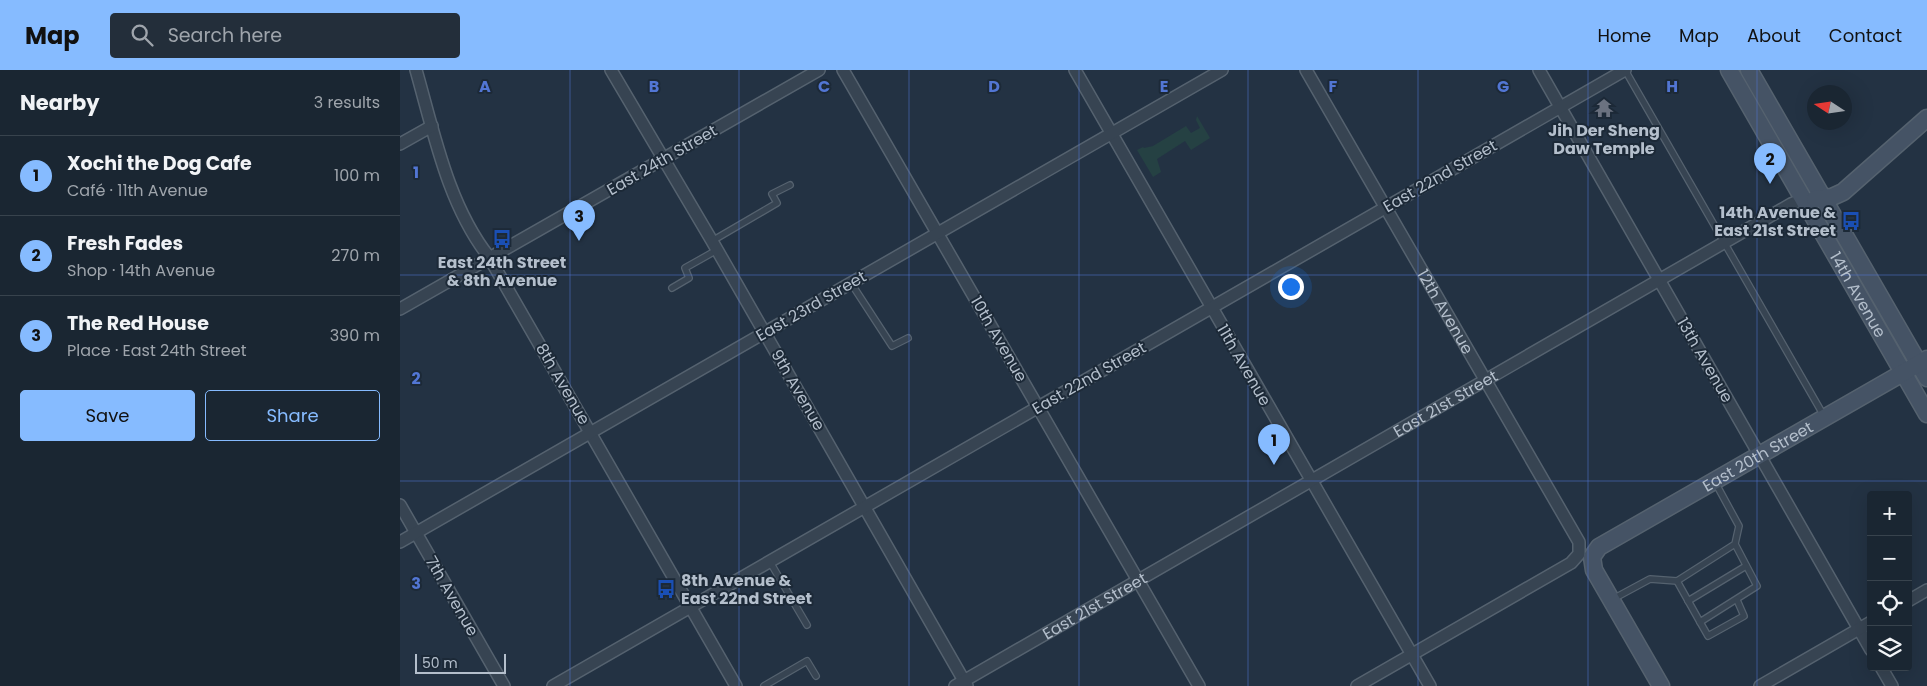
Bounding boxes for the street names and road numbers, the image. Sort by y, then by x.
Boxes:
street label: East 24th Street [603,119,722,201]
street label: East 22nd Street [1379,134,1501,218]
street label: 14th Avenue [1824,247,1892,342]
street label: East 23rd Street [752,265,871,347]
street label: 12th Avenue [1412,265,1479,358]
street label: 10th Avenue [965,292,1033,386]
street label: 13th Avenue [1671,313,1739,407]
street label: 11th Avenue [1211,320,1277,410]
street label: East 22nd Street [1028,336,1150,420]
street label: 8th Avenue [530,339,596,429]
street label: 9th Avenue [765,345,831,435]
street label: East 21st Street [1389,364,1502,443]
street label: East 20th Street [1698,415,1817,497]
street label: 7th Avenue [420,552,484,640]
street label: East 21st Street [1038,566,1151,645]

